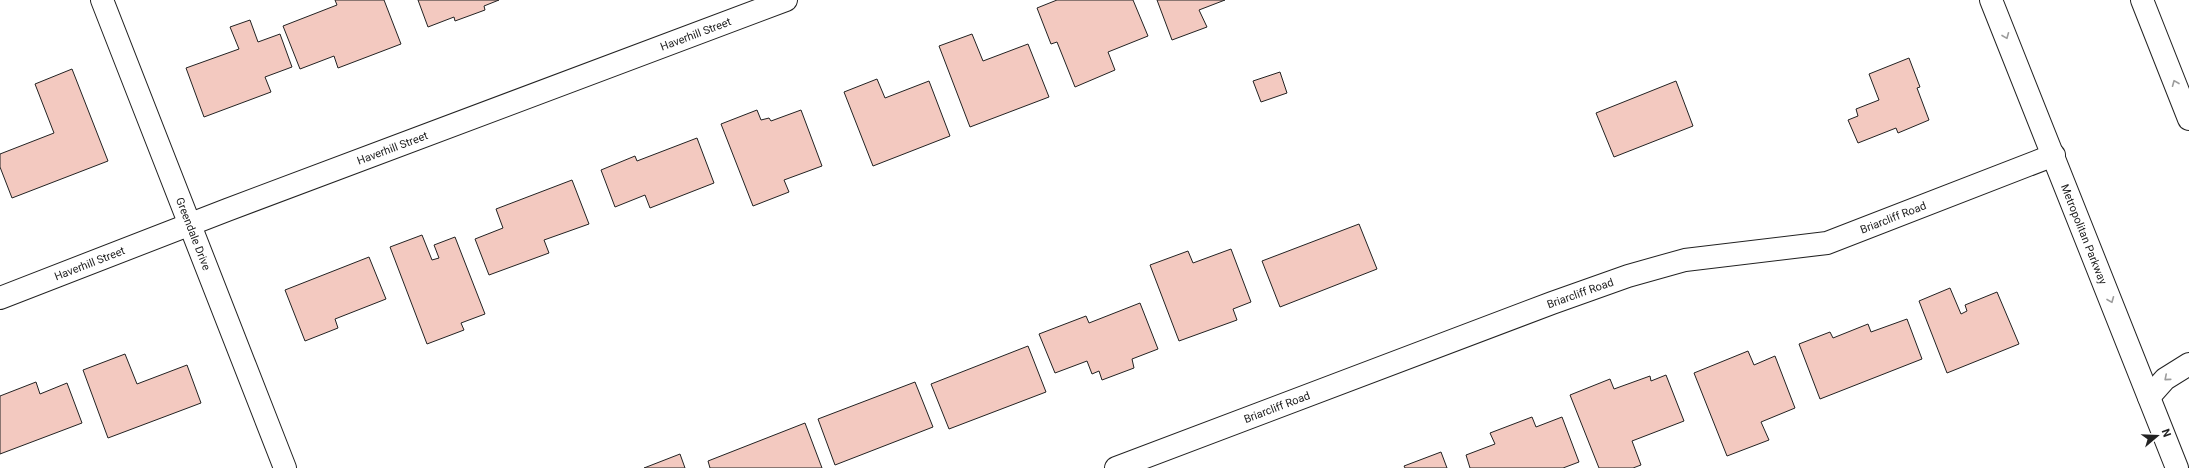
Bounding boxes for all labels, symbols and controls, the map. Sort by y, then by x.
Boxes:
street label: Haverhill Street [659,15,733,54]
one-way arrow [2001,33,2009,40]
one-way arrow [2171,79,2179,86]
street label: Haverhill Street [355,129,430,168]
street label: Metropolitan Parkway [2058,182,2110,287]
street label: Greendale Drive [173,196,213,272]
street label: Briarcliff Road [1858,199,1928,236]
street label: Haverhill Street [53,244,127,283]
street label: Briarcliff Road [1545,276,1615,311]
one-way arrow [2106,295,2114,303]
one-way arrow [2165,373,2172,380]
street label: Briarcliff Road [1242,389,1312,426]
north arrow [2137,416,2177,456]
text: N [2159,427,2173,439]

